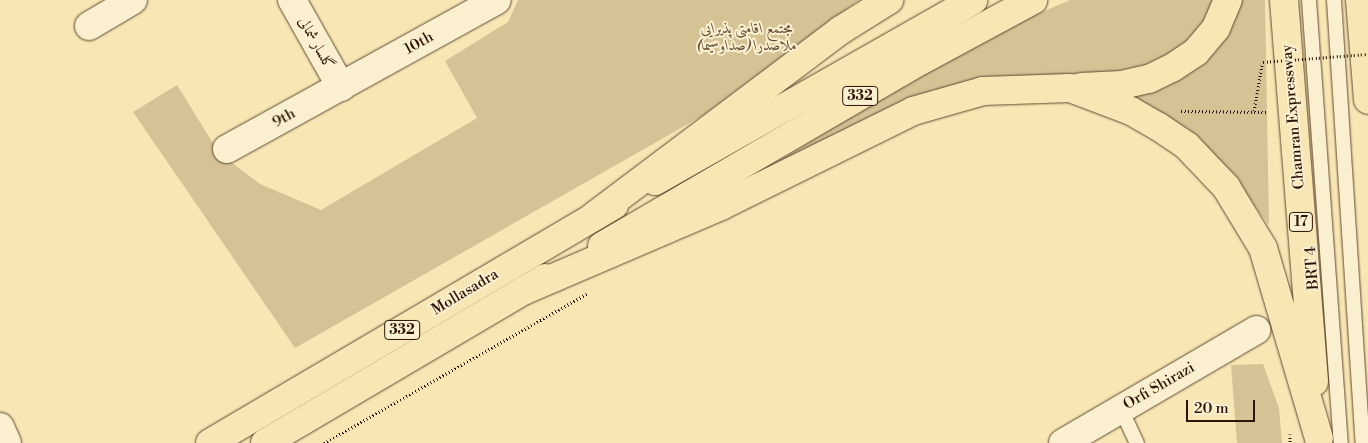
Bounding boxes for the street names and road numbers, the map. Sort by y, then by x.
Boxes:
street label: گلسار شمالی [294,14,338,72]
street label: 10th [401,28,437,58]
street label: Chamran Expressway [1278,44,1308,190]
road number: 332 [841,84,879,108]
street label: 9th [269,104,299,132]
road number: 17 [1288,210,1314,233]
street label: BRT 4 [1302,246,1322,290]
street label: Mollasadra [428,265,502,319]
road number: 332 [383,318,421,342]
street label: Orfi Shirazi [1120,358,1198,414]

